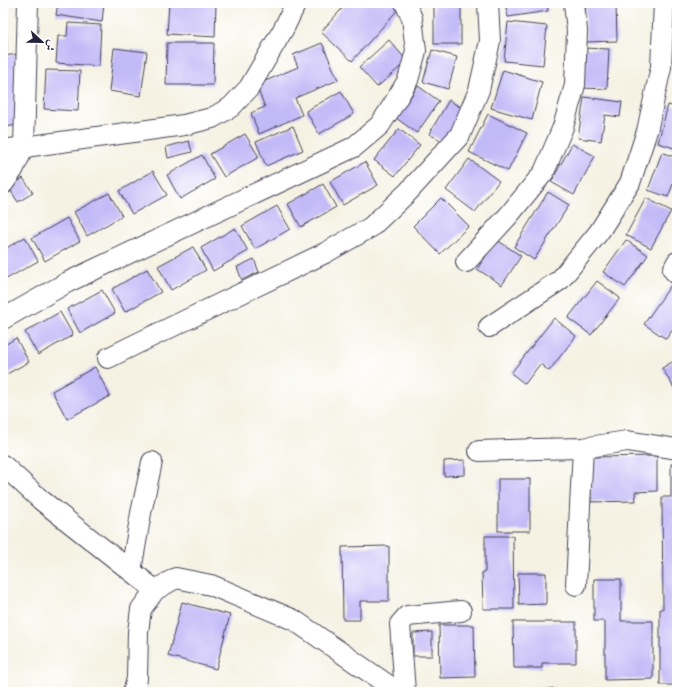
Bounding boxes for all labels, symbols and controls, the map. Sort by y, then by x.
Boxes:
north arrow [22,22,62,62]
text: ش [43,38,60,54]

